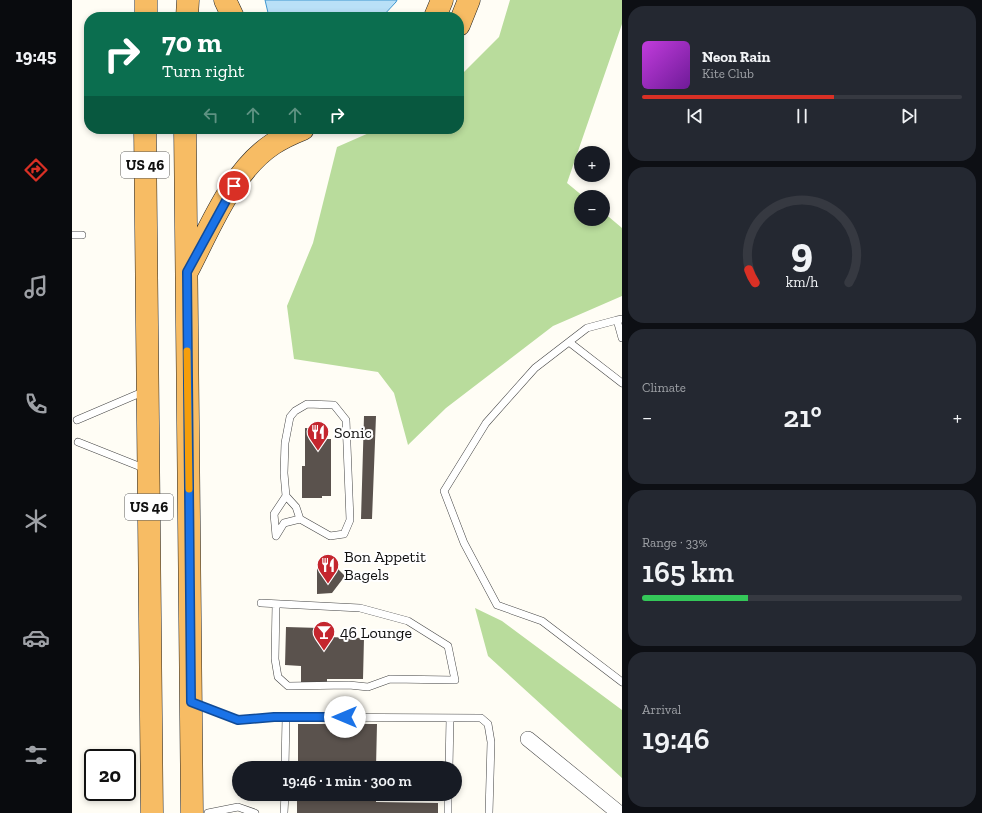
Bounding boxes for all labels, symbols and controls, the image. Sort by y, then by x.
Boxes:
text: 70 m [162,26,222,59]
icon: right [96,28,148,80]
text: 19:45 [15,45,57,67]
text: Neon Rain [702,48,770,66]
text: Turn right [162,60,244,82]
text: Kite Club [702,66,754,81]
icon: left [200,104,222,126]
icon: ahead [242,104,264,126]
icon: ahead [284,104,306,126]
icon: right [326,104,348,126]
icon: previous [684,105,706,127]
icon: pause [791,105,813,127]
icon: next [898,105,920,127]
map controls [574,146,610,226]
button: + [574,146,610,182]
road number: US 46 [121,152,169,178]
icon: directions [22,156,50,184]
pin [217,169,251,203]
icon: arrive [223,175,245,197]
button: − [574,190,610,226]
text: 9 [791,227,813,277]
icon: music [22,273,50,301]
text: km/h [786,274,818,291]
text: Climate [642,380,686,395]
icon: phone [22,390,50,418]
text: 21° [783,399,822,435]
text: − [642,404,652,431]
text: + [953,404,962,431]
restaurant icon: Sonic [305,419,331,452]
place label: Sonic [334,423,372,442]
road number: US 46 [125,494,173,520]
icon: climate [22,507,50,535]
text: Range · 33% [642,535,707,550]
place label: Bon Appetit Bagels [344,547,426,584]
restaurant icon: Bon Appetit Bagels [315,552,341,585]
text: 165 km [642,554,734,590]
bar icon: 46 Lounge [311,619,337,652]
place label: 46 Lounge [340,623,412,642]
icon: car [22,624,50,652]
position arrow [324,696,366,738]
text: Arrival [642,702,681,717]
text: 19:46 [642,721,710,757]
icon: filters [22,741,50,769]
speed limit sign: 20 [84,749,136,801]
text: 19:46 · 1 min · 300 m [282,772,412,790]

